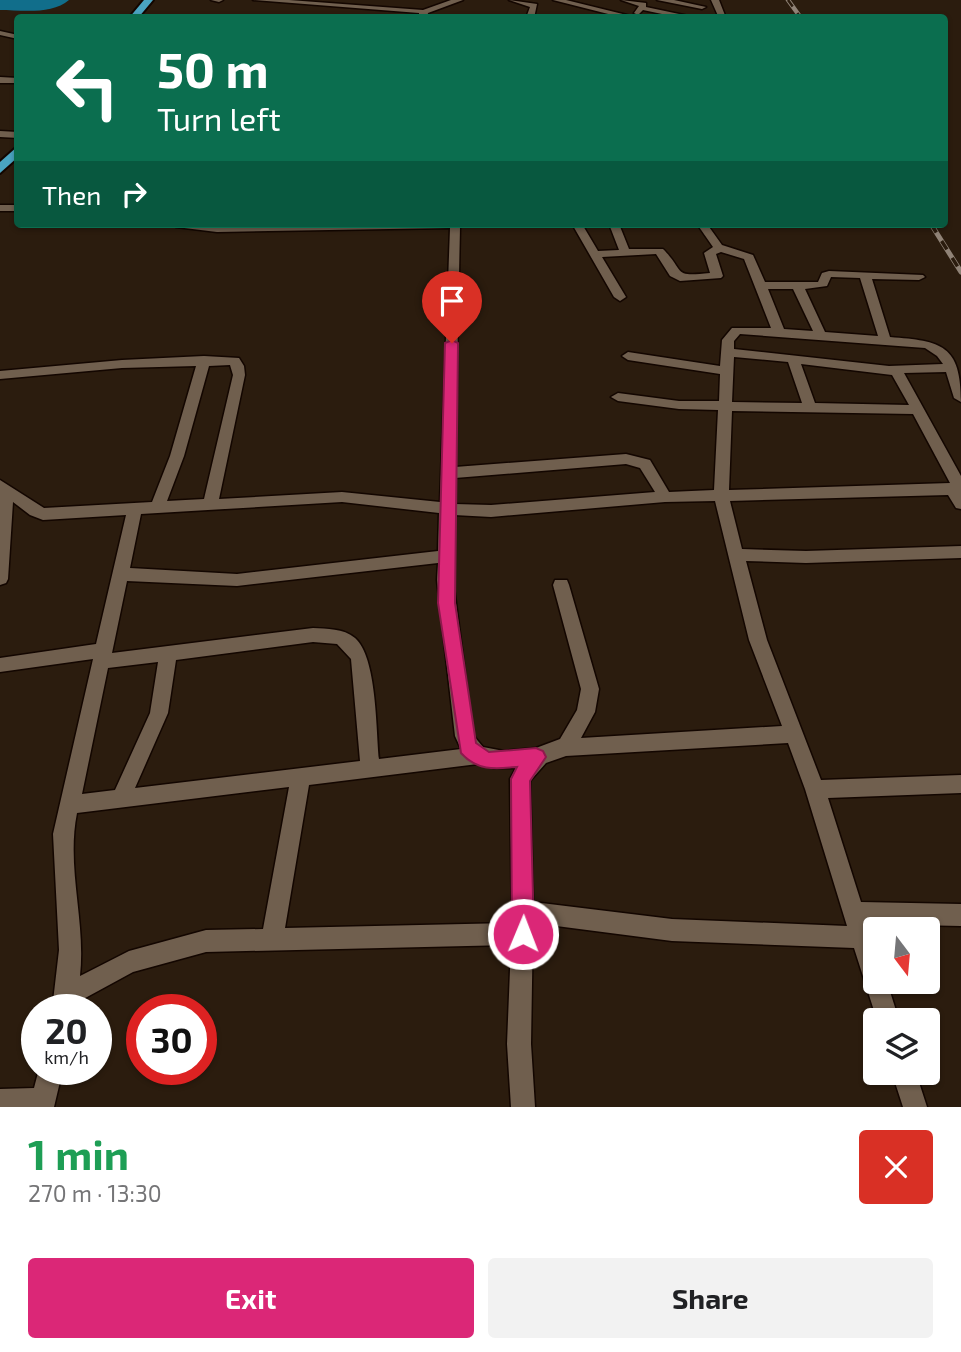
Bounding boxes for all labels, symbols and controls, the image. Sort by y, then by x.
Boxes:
text: 50 m [157,39,269,98]
icon: left [42,42,133,133]
text: Turn left [157,99,281,137]
icon: right [115,175,153,213]
text: Then [42,179,101,210]
pin [422,271,482,343]
icon: arrive [433,282,471,320]
position arrow [486,897,560,971]
north arrow [863,917,940,994]
map controls [863,917,940,1085]
speed limit sign: 30 [126,994,217,1085]
button: layers [863,1008,940,1085]
text: 20 [45,1009,88,1051]
text: km/h [44,1046,89,1068]
text: 1 min [28,1128,129,1178]
button: close [859,1130,933,1204]
text: 270 m · 13:30 [28,1179,162,1207]
button: Exit [28,1258,474,1338]
button: Share [488,1258,933,1338]

